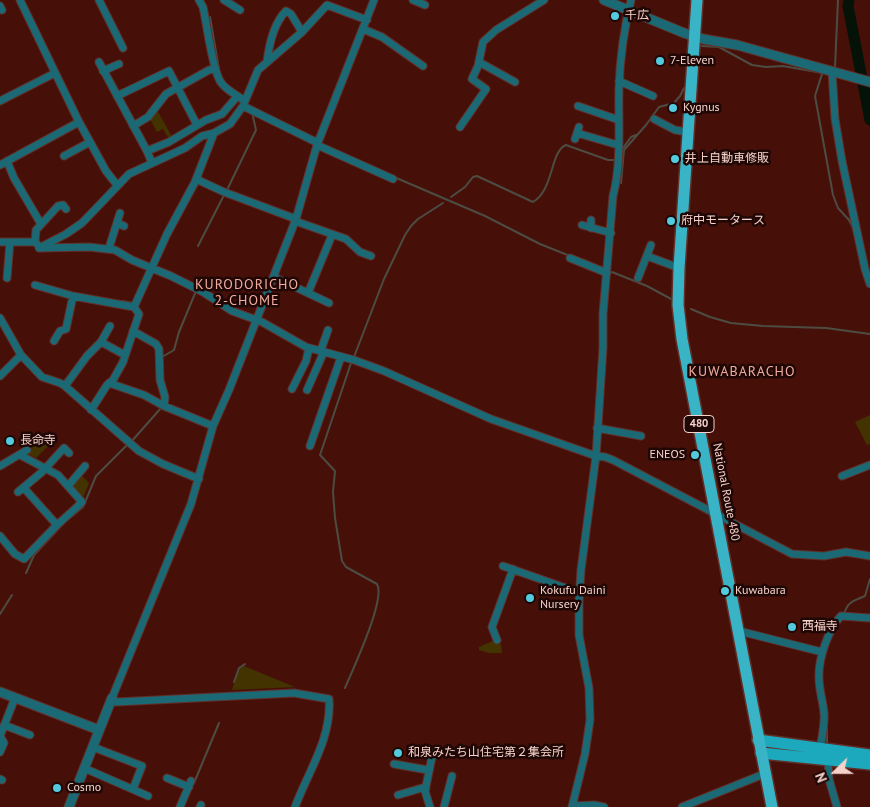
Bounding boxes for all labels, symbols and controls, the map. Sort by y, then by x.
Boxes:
place label: 千広 [625,9,649,23]
marker: 千広 [609,10,621,22]
place label: 7-Eleven [670,54,714,68]
marker: 7-Eleven [654,55,666,67]
place label: Kygnus [683,101,720,115]
marker: Kygnus [667,102,679,114]
place label: 井上自動車修販 [685,152,769,166]
marker: 井上自動車修販 [669,153,681,165]
place label: 府中モータース [681,214,765,228]
marker: 府中モータース [665,215,677,227]
district label: KURODORICHO 2-CHOME [194,277,300,310]
district label: KUWABARACHO [687,364,797,380]
road number: 480 [684,416,714,432]
place label: 長命寺 [20,434,56,448]
marker: 長命寺 [4,435,16,447]
street label: National Route 480 [709,442,743,542]
place label: ENEOS [649,448,685,462]
marker: ENEOS [689,449,701,461]
place label: Kokufu Daini Nursery [540,584,606,612]
place label: Kuwabara [735,584,786,598]
marker: Kuwabara [719,585,731,597]
marker: Kokufu Daini Nursery [524,592,536,604]
place label: 西福寺 [802,620,838,634]
marker: 西福寺 [786,621,798,633]
place label: 和泉みたち山住宅第２集会所 [408,746,564,760]
marker: 和泉みたち山住宅第２集会所 [392,747,404,759]
north arrow [810,747,860,797]
text: N [811,770,831,785]
place label: Cosmo [67,781,101,795]
marker: Cosmo [51,782,63,794]

